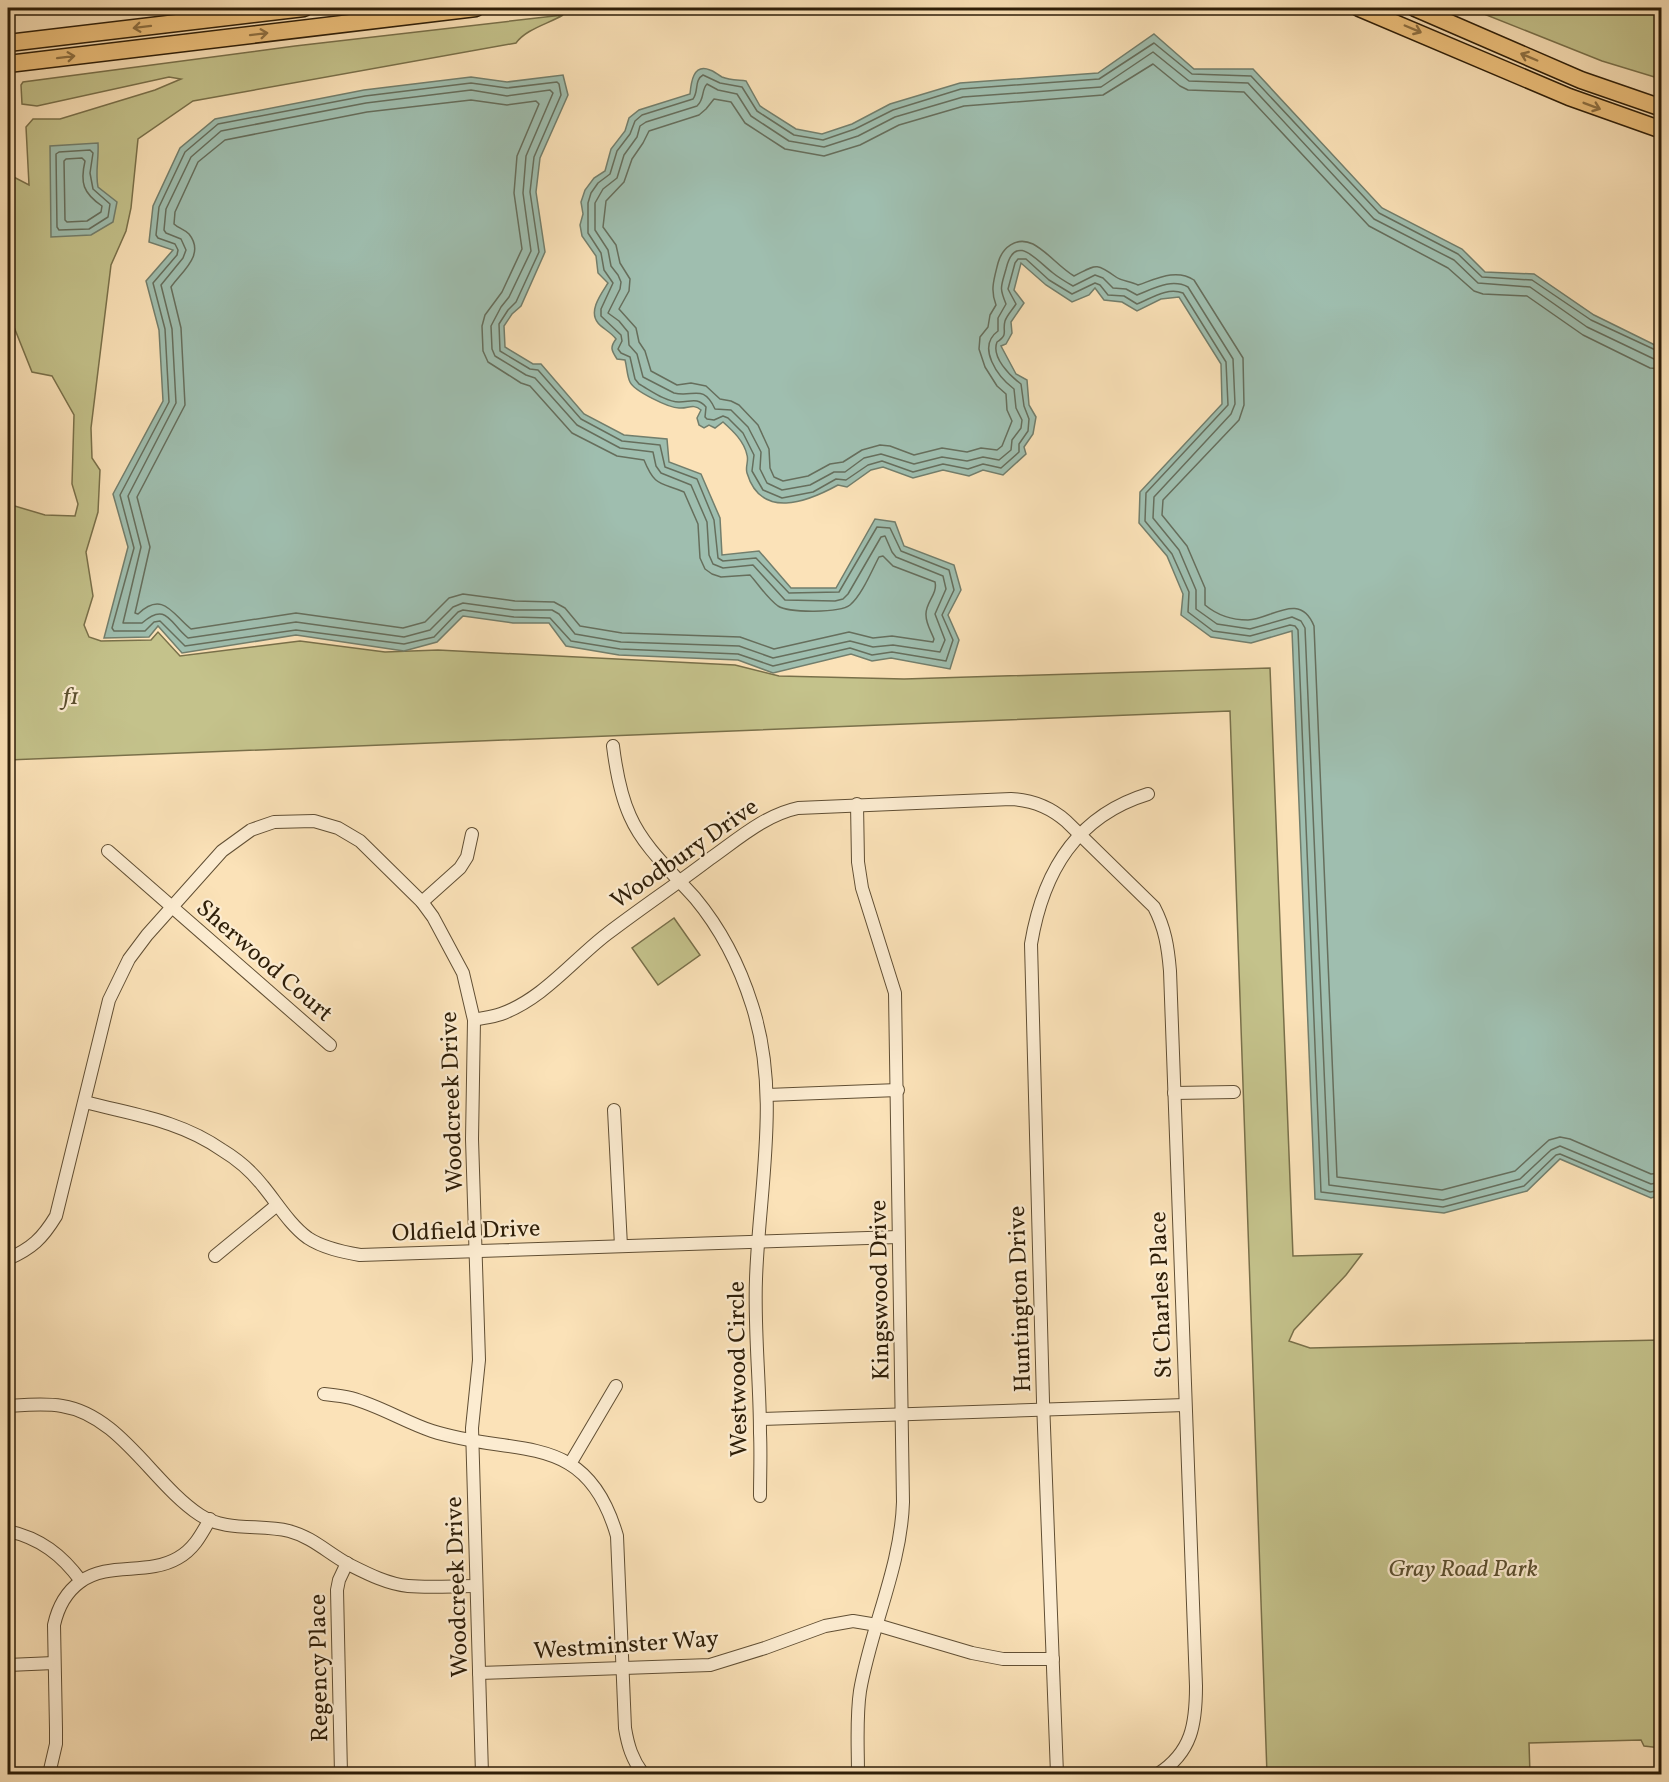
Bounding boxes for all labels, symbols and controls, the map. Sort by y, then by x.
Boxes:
one-way arrow [132,22,152,33]
one-way arrow [1403,24,1422,35]
one-way arrow [249,28,269,39]
one-way arrow [1520,51,1538,62]
one-way arrow [55,52,75,63]
one-way arrow [1582,102,1601,113]
park label: f1 [59,681,79,715]
street label: Woodbury Drive [604,791,766,918]
street label: Sherwood Court [188,892,340,1031]
street label: Woodcreek Drive [433,1011,473,1193]
street label: Kingswood Drive [862,1199,900,1381]
street label: Huntington Drive [1001,1205,1041,1393]
street label: St Charles Place [1142,1211,1182,1379]
street label: Oldfield Drive [391,1212,541,1252]
street label: Westwood Circle [720,1281,758,1457]
street label: Woodcreek Drive [438,1496,478,1678]
park label: Gray Road Park [1388,1553,1538,1587]
street label: Regency Place [302,1594,338,1742]
street label: Westminster Way [532,1623,720,1669]

